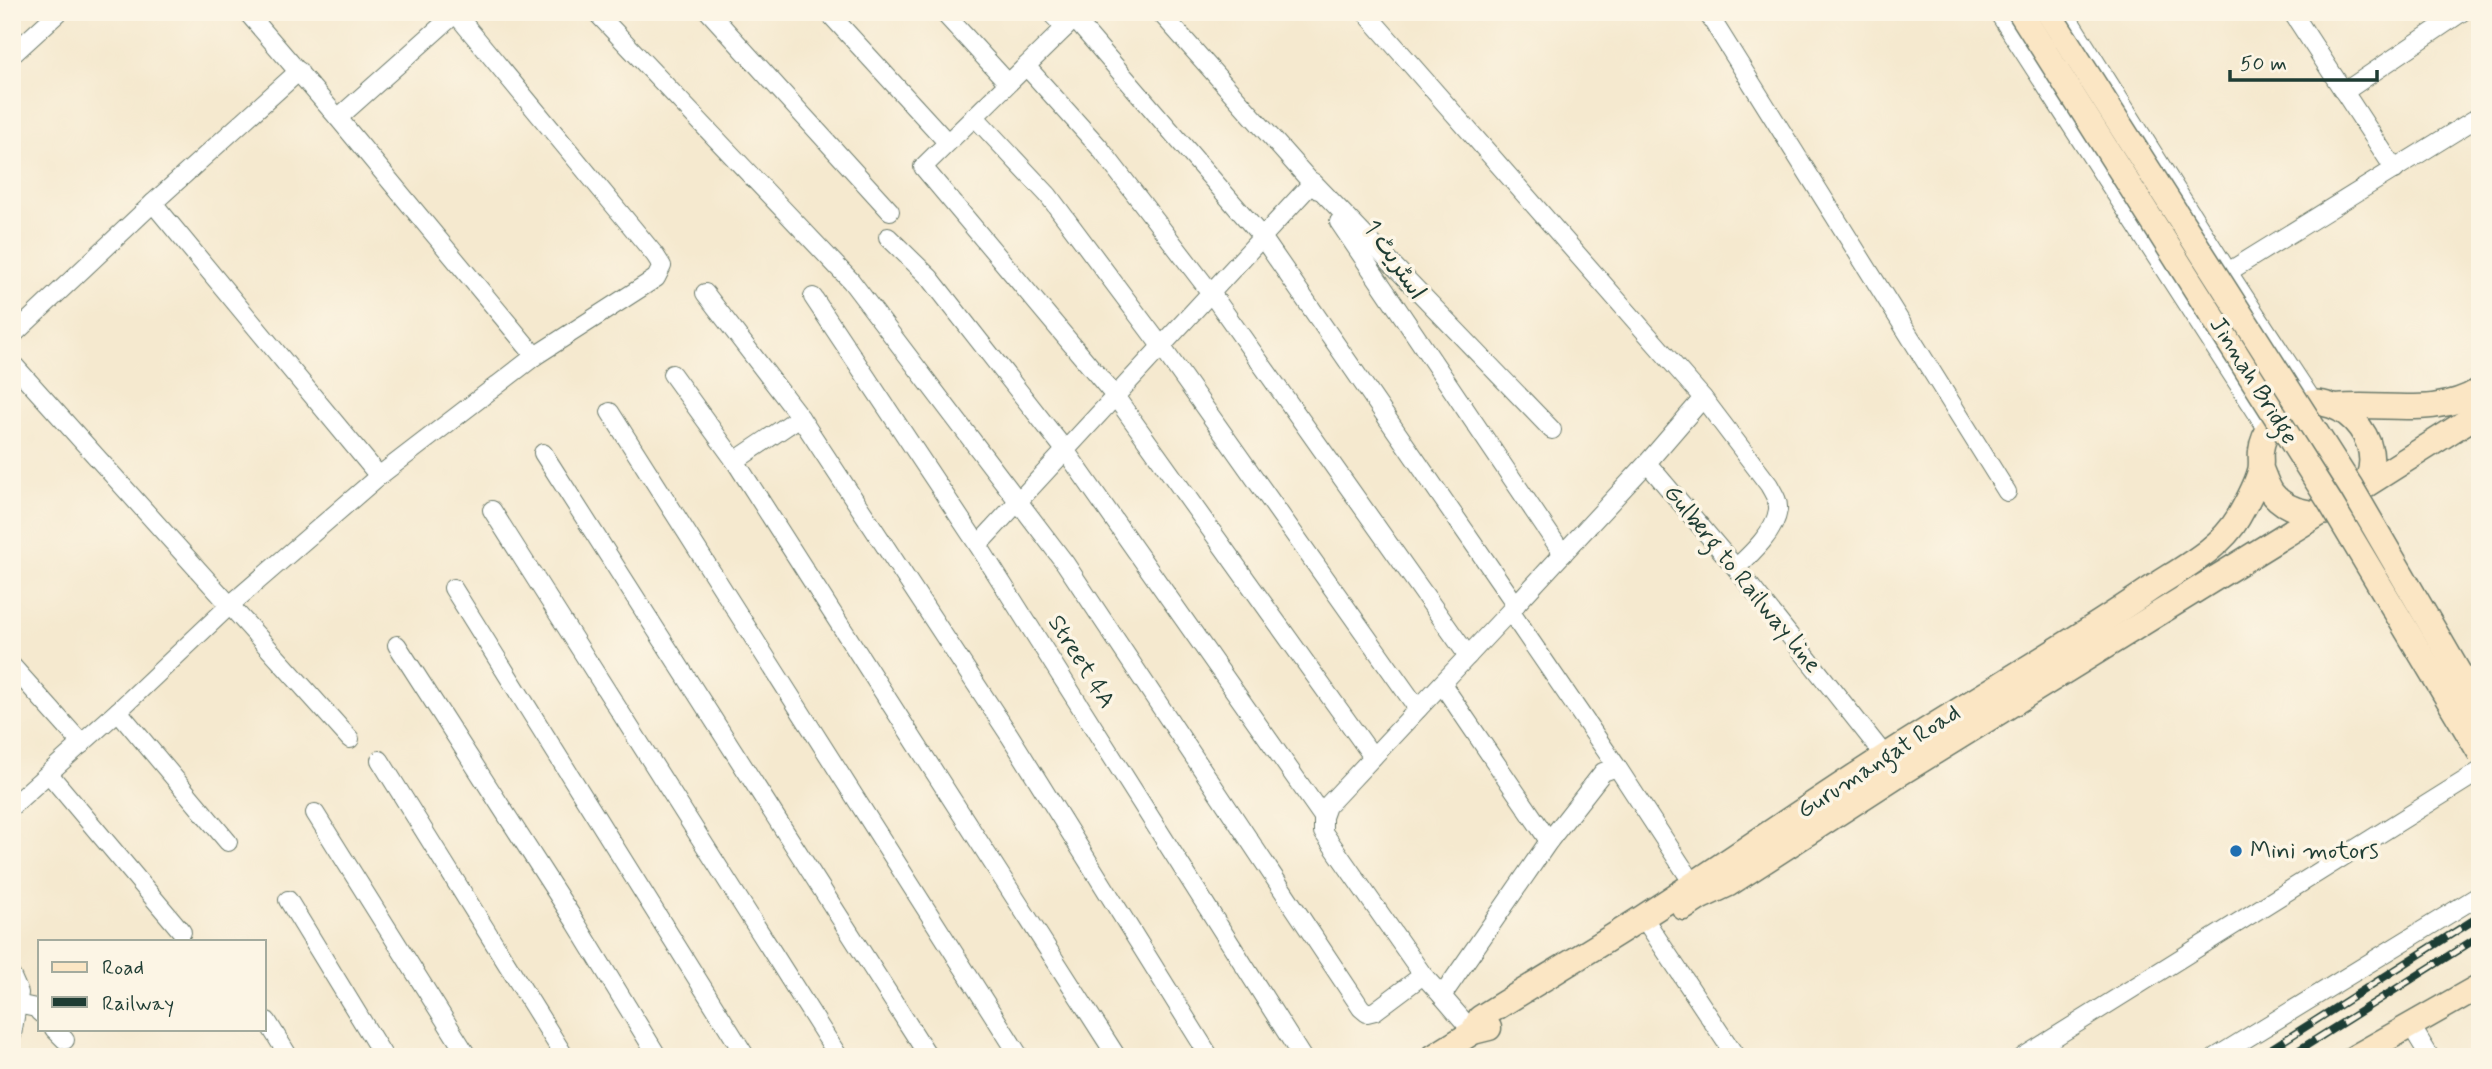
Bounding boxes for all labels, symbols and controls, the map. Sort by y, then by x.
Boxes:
scale bar [2230,38,2376,82]
text: 50 m [2240,50,2287,78]
street label: اسٹریٹ 1 [1356,214,1432,306]
street label: Jinnah Bridge [2199,311,2304,452]
street label: Gulberg to Railway line [1654,478,1828,682]
street label: Street 4A [1040,609,1122,715]
street label: Gurumangat Road [1792,698,1968,829]
place label: Mini motors [2250,836,2379,867]
marker: Mini motors [2228,843,2244,859]
legend [38,940,266,1030]
text: Road [102,954,144,982]
text: Railway [102,990,174,1018]

